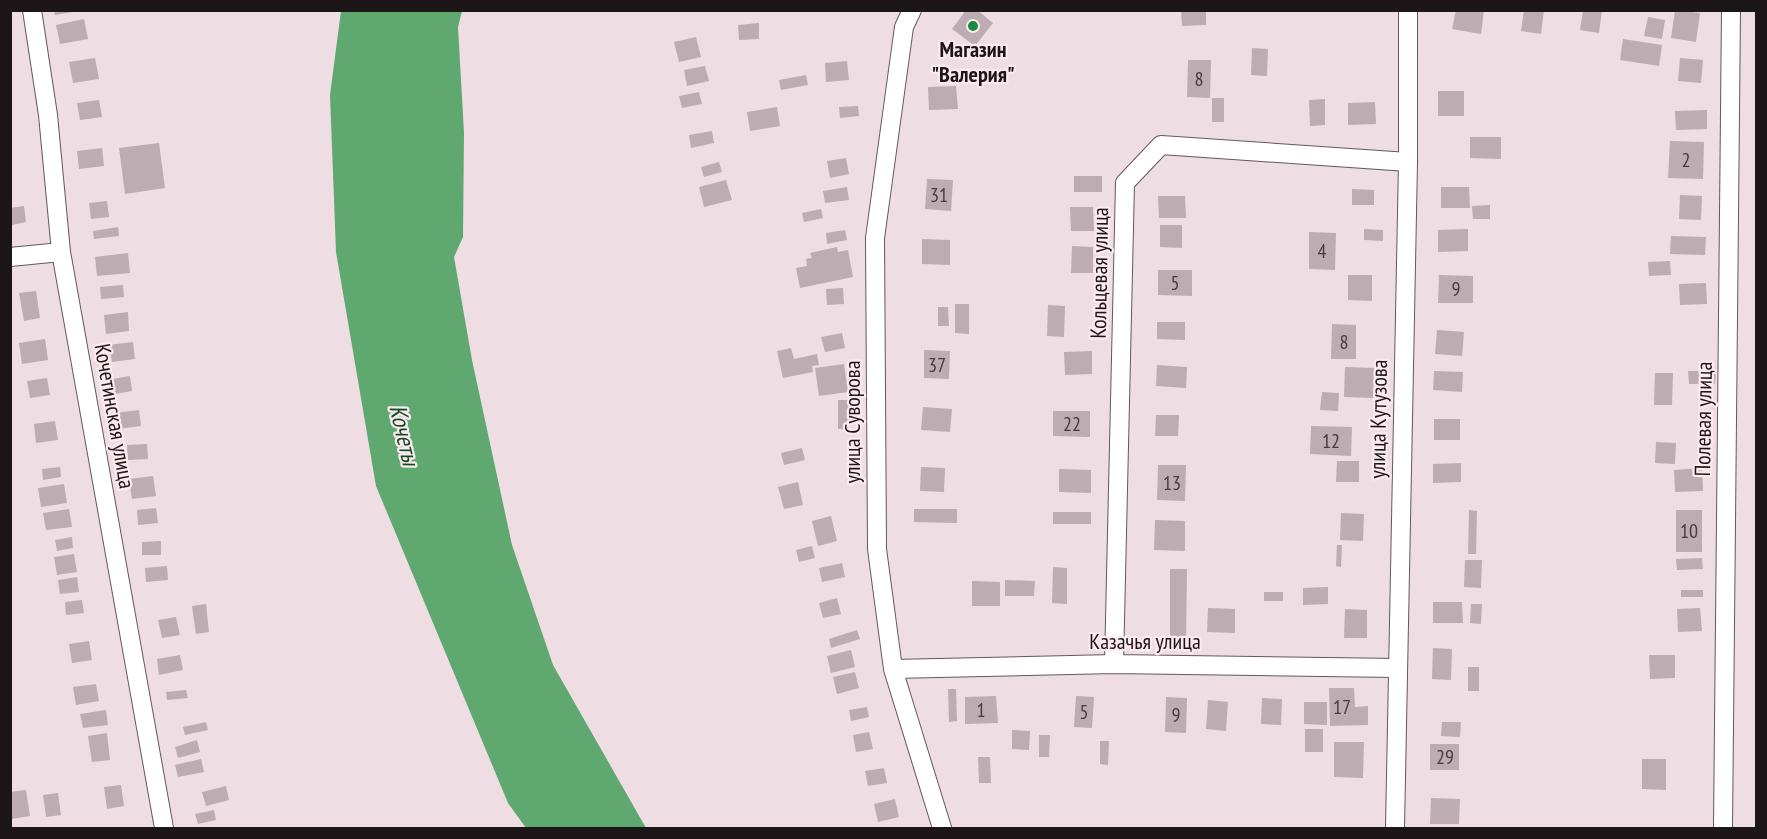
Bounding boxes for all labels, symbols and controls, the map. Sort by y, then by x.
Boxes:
marker: Магазин "Валерия" [966,19,980,33]
place label: Магазин "Валерия" [931,35,1015,88]
house number: 8 [1195,66,1204,92]
house number: 2 [1682,147,1691,173]
house number: 31 [930,182,948,208]
street label: Кольцевая улица [1084,207,1114,339]
house number: 4 [1318,238,1327,264]
house number: 5 [1171,270,1180,296]
house number: 9 [1452,276,1461,302]
house number: 8 [1340,329,1349,355]
street label: Кочетинская улица [88,341,142,491]
house number: 37 [928,352,946,378]
street label: улица Кутузова [1363,359,1393,479]
street label: улица Суворова [838,360,866,484]
street label: Полевая улица [1688,361,1718,477]
water label: Кочеты [383,402,427,470]
house number: 22 [1063,411,1081,437]
house number: 12 [1322,428,1340,454]
house number: 13 [1163,470,1181,496]
house number: 10 [1680,518,1698,544]
street label: Казачья улица [1089,627,1201,655]
house number: 17 [1333,694,1351,720]
house number: 1 [977,697,986,723]
house number: 5 [1080,699,1089,725]
house number: 9 [1172,702,1181,728]
house number: 29 [1436,744,1454,770]

